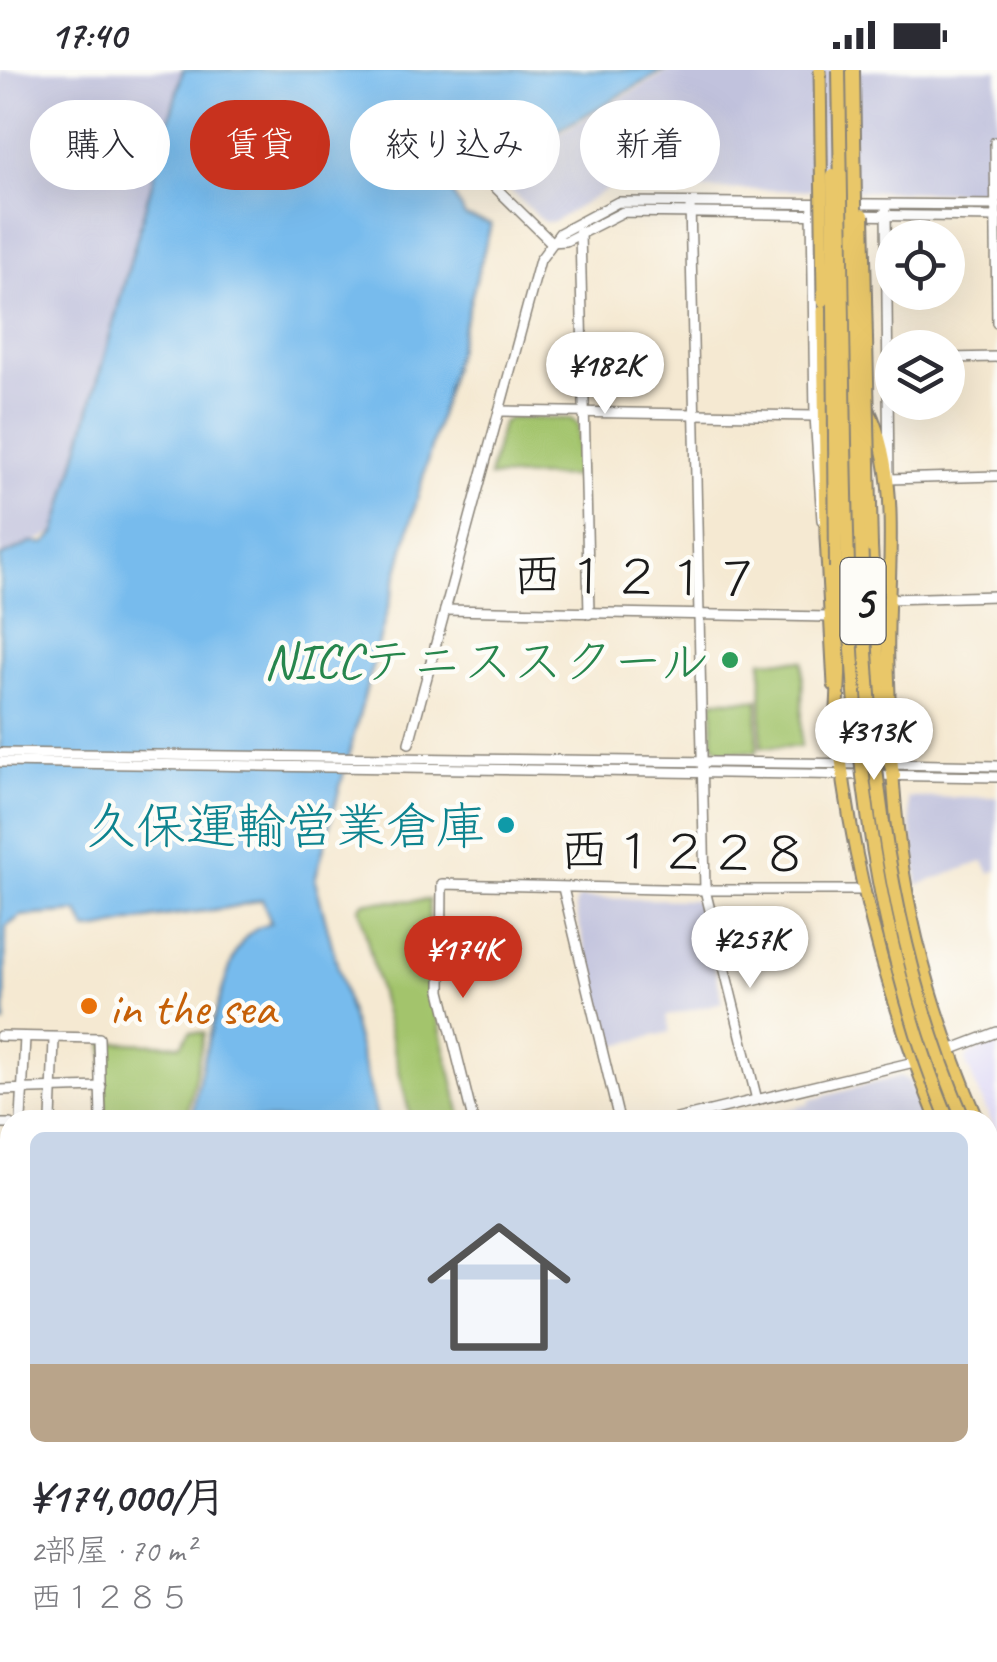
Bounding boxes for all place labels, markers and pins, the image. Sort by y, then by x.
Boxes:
pin: ¥182K [535,332,675,417]
place label: NICCテニススクール [264,630,710,693]
marker: NICCテニススクール [719,649,741,671]
pin: ¥313K [804,698,944,783]
place label: 久保運輸営業倉庫 [86,795,486,858]
marker: 久保運輸営業倉庫 [495,814,517,836]
pin: ¥257K [680,906,820,991]
pin: ¥174K [393,916,533,1001]
place label: in the sea [109,976,279,1039]
marker: in the sea [78,995,100,1017]

